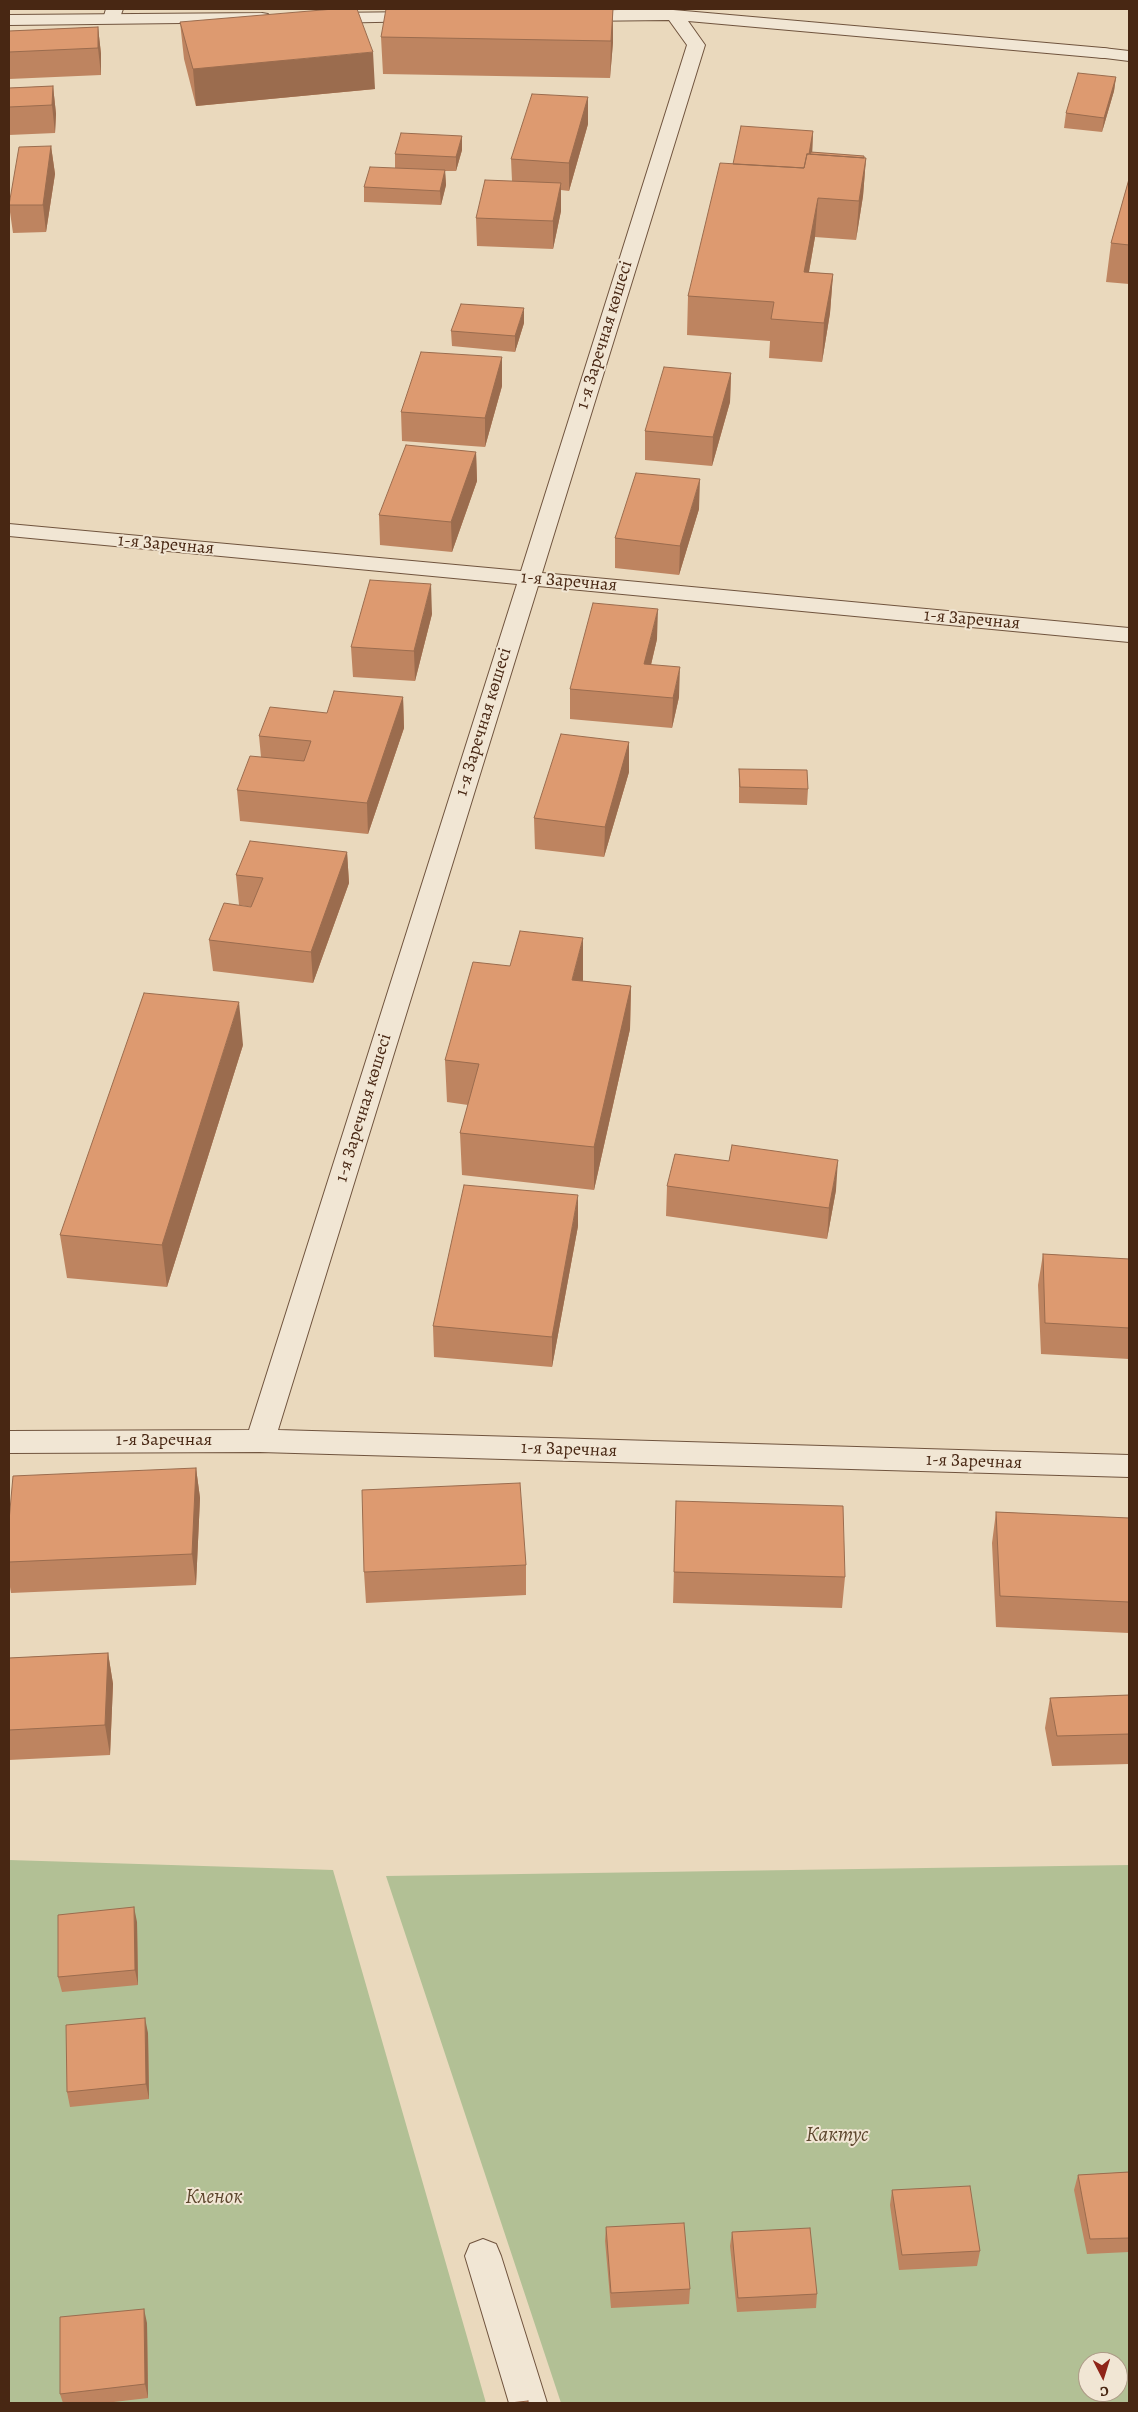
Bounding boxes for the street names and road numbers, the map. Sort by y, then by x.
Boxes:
street label: 1-я Заречная көшесі [572,258,638,412]
street label: 1-я Заречная [117,530,215,560]
street label: 1-я Заречная [520,567,618,597]
street label: 1-я Заречная [923,605,1021,635]
street label: 1-я Заречная көшесі [451,645,517,799]
street label: 1-я Заречная көшесі [331,1031,397,1185]
street label: 1-я Заречная [116,1430,212,1452]
street label: 1-я Заречная [520,1438,618,1462]
street label: 1-я Заречная [925,1450,1023,1474]

